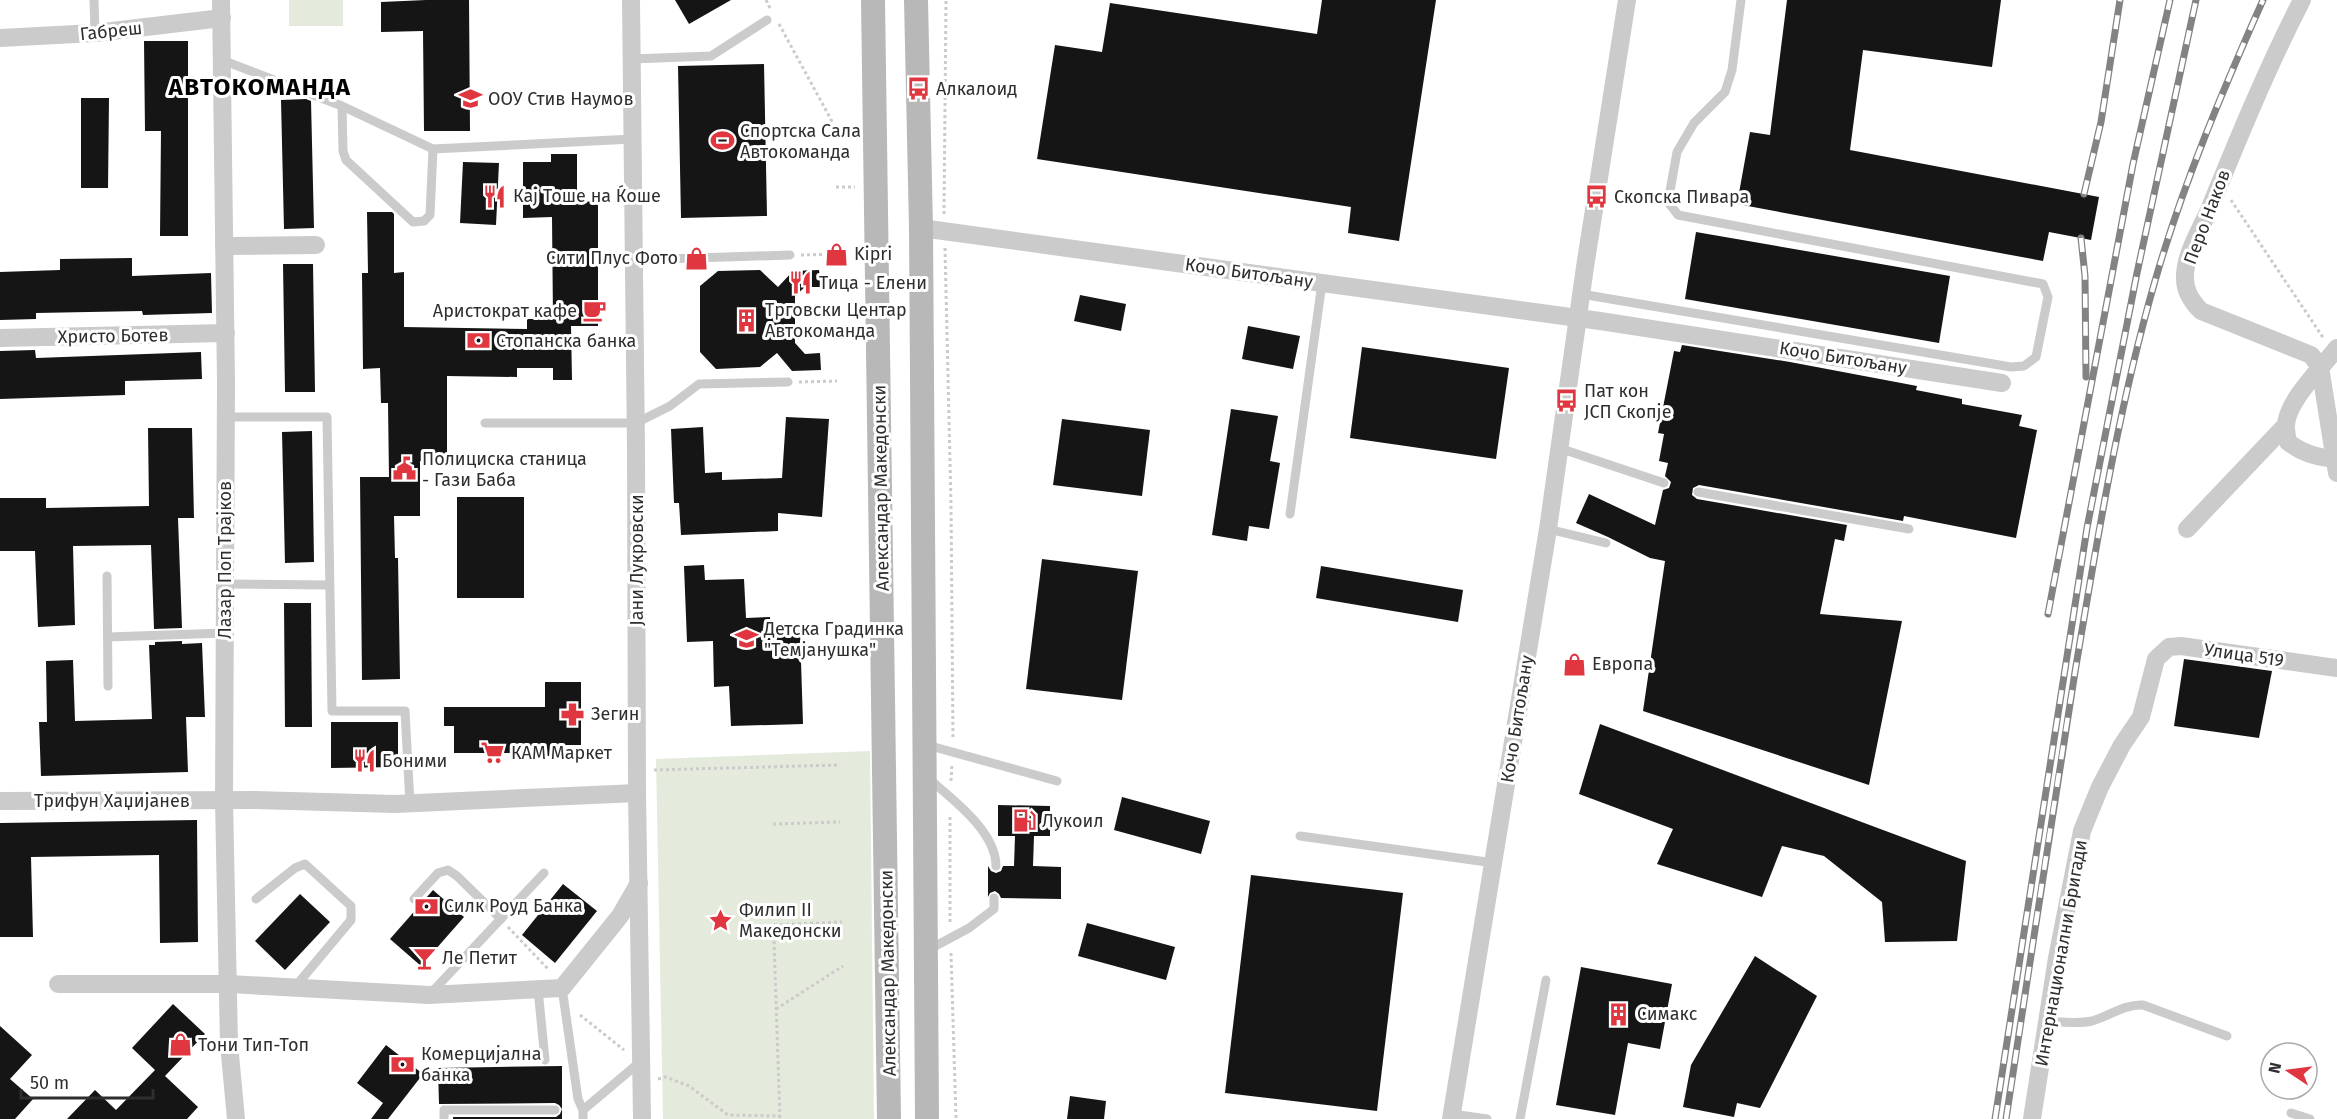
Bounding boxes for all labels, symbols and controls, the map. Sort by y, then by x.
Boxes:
street label: Габреш [79,17,143,45]
district label: АВТОКОМАНДА [168,73,351,101]
bus stop icon: Алкалоид [905,76,931,102]
place label: Алкалоид [936,78,1017,100]
school or university icon: ООУ Стив Наумов [457,86,483,112]
place label: ООУ Стив Наумов [488,88,634,110]
place label: Спортска Сала Автокоманда [740,120,861,163]
sports icon: Спортска Сала Автокоманда [709,128,735,154]
street label: Перо Наков [2179,166,2235,268]
restaurant icon: Кај Тоше на Ќоше [482,183,508,209]
place label: Кај Тоше на Ќоше [513,184,661,207]
bus stop icon: Скопска Пивара [1583,184,1609,210]
place label: Скопска Пивара [1614,186,1749,208]
shop icon: Kipri [823,241,849,267]
place label: Kipri [854,243,892,265]
shop icon: Сити Плус Фото [683,245,709,271]
place label: Сити Плус Фото [546,247,678,269]
street label: Кочо Битољану [1184,253,1315,293]
restaurant icon: Тица - Елени [788,270,814,296]
place label: Тица - Елени [819,272,927,294]
cafe icon: Аристократ кафе [582,298,608,324]
place label: Трговски Центар Автокоманда [765,299,907,342]
place label: Аристократ кафе [433,300,577,322]
building icon: Трговски Центар Автокоманда [734,307,760,333]
street label: Христо Ботев [57,324,169,348]
bank icon: Стопанска банка [465,328,491,354]
place label: Стопанска банка [496,330,636,352]
street label: Кочо Битољану [1778,337,1909,379]
place label: Пат кон ЈСП Скопје [1584,380,1671,423]
street label: Александар Македонски [868,385,894,591]
bus stop icon: Пат кон ЈСП Скопје [1553,388,1579,414]
place label: Полициска станица - Гази Баба [422,448,587,491]
public building icon: Полициска станица - Гази Баба [391,456,417,482]
street label: Лазар Поп Трајков [214,481,236,639]
street label: Јани Лукровски [626,494,648,626]
place label: Детска Градинка "Темјанушка" [763,618,904,661]
school or university icon: Детска Градинка "Темјанушка" [733,626,759,652]
street label: Улица 519 [2203,639,2285,671]
shop icon: Европа [1561,651,1587,677]
street label: Кочо Битољану [1496,653,1538,784]
place label: Европа [1592,653,1653,675]
pharmacy icon: Зегин [560,701,586,727]
place label: Зегин [591,703,639,725]
supermarket icon: КАМ Маркет [480,740,506,766]
place label: КАМ Маркет [511,742,613,764]
restaurant icon: Боними [351,748,377,774]
place label: Боними [382,750,447,772]
street label: Трифун Хаџијанев [34,790,190,812]
fuel station icon: Лукоил [1011,808,1037,834]
place label: Лукоил [1042,810,1104,832]
street label: Интернационални Бригади [2030,838,2092,1068]
street label: Александар Македонски [875,870,901,1076]
bank icon: Силк Роуд Банка [413,893,439,919]
place label: Силк Роуд Банка [444,895,583,917]
place label: Филип II Македонски [739,899,842,942]
place icon: Филип II Македонски [708,907,734,933]
bar icon: Ле Петит [411,945,437,971]
place label: Ле Петит [442,947,518,969]
building icon: Симакс [1606,1001,1632,1027]
place label: Симакс [1637,1003,1698,1025]
shop icon: Тони Тип-Топ [167,1032,193,1058]
place label: Тони Тип-Топ [198,1034,309,1056]
north arrow [2259,1041,2319,1101]
place label: Комерцијална банка [421,1043,541,1086]
bank icon: Комерцијална банка [390,1051,416,1077]
text: N [2264,1060,2285,1075]
scale bar [21,1062,153,1100]
text: 50 m [30,1072,69,1094]

